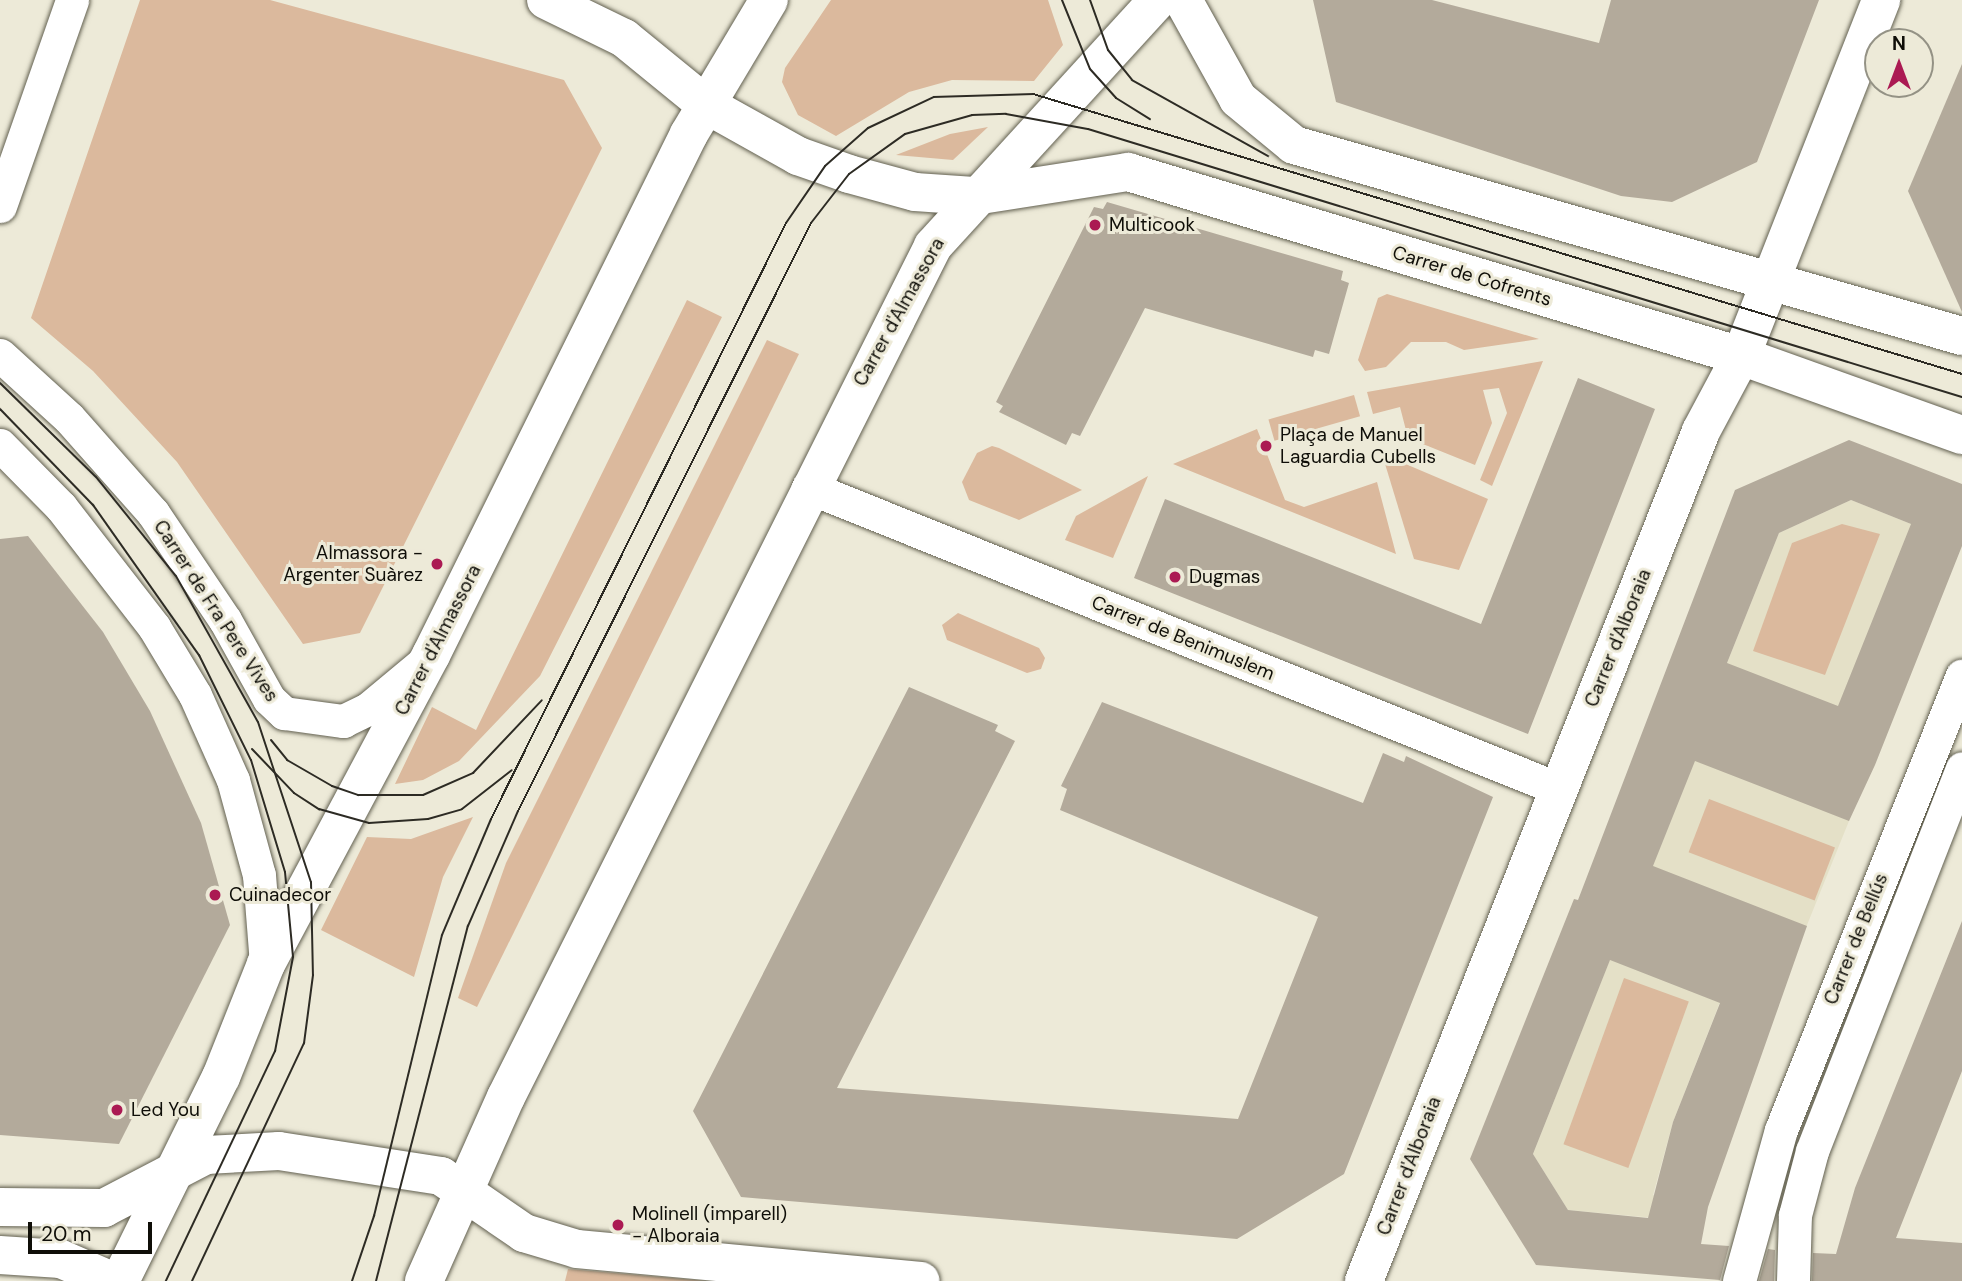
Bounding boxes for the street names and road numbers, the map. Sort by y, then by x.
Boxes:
street label: Carrer d'Almassora [849,234,949,390]
street label: Carrer de Cofrents [1390,241,1554,311]
street label: Carrer de Fra Pere Vives [149,516,283,706]
street label: Carrer d'Almassora [390,561,486,719]
street label: Carrer d'Alboraia [1580,566,1656,710]
street label: Carrer de Benimuslem [1088,591,1278,685]
street label: Carrer de Bellús [1819,870,1893,1008]
street label: Carrer d'Alboraia [1372,1093,1446,1239]

